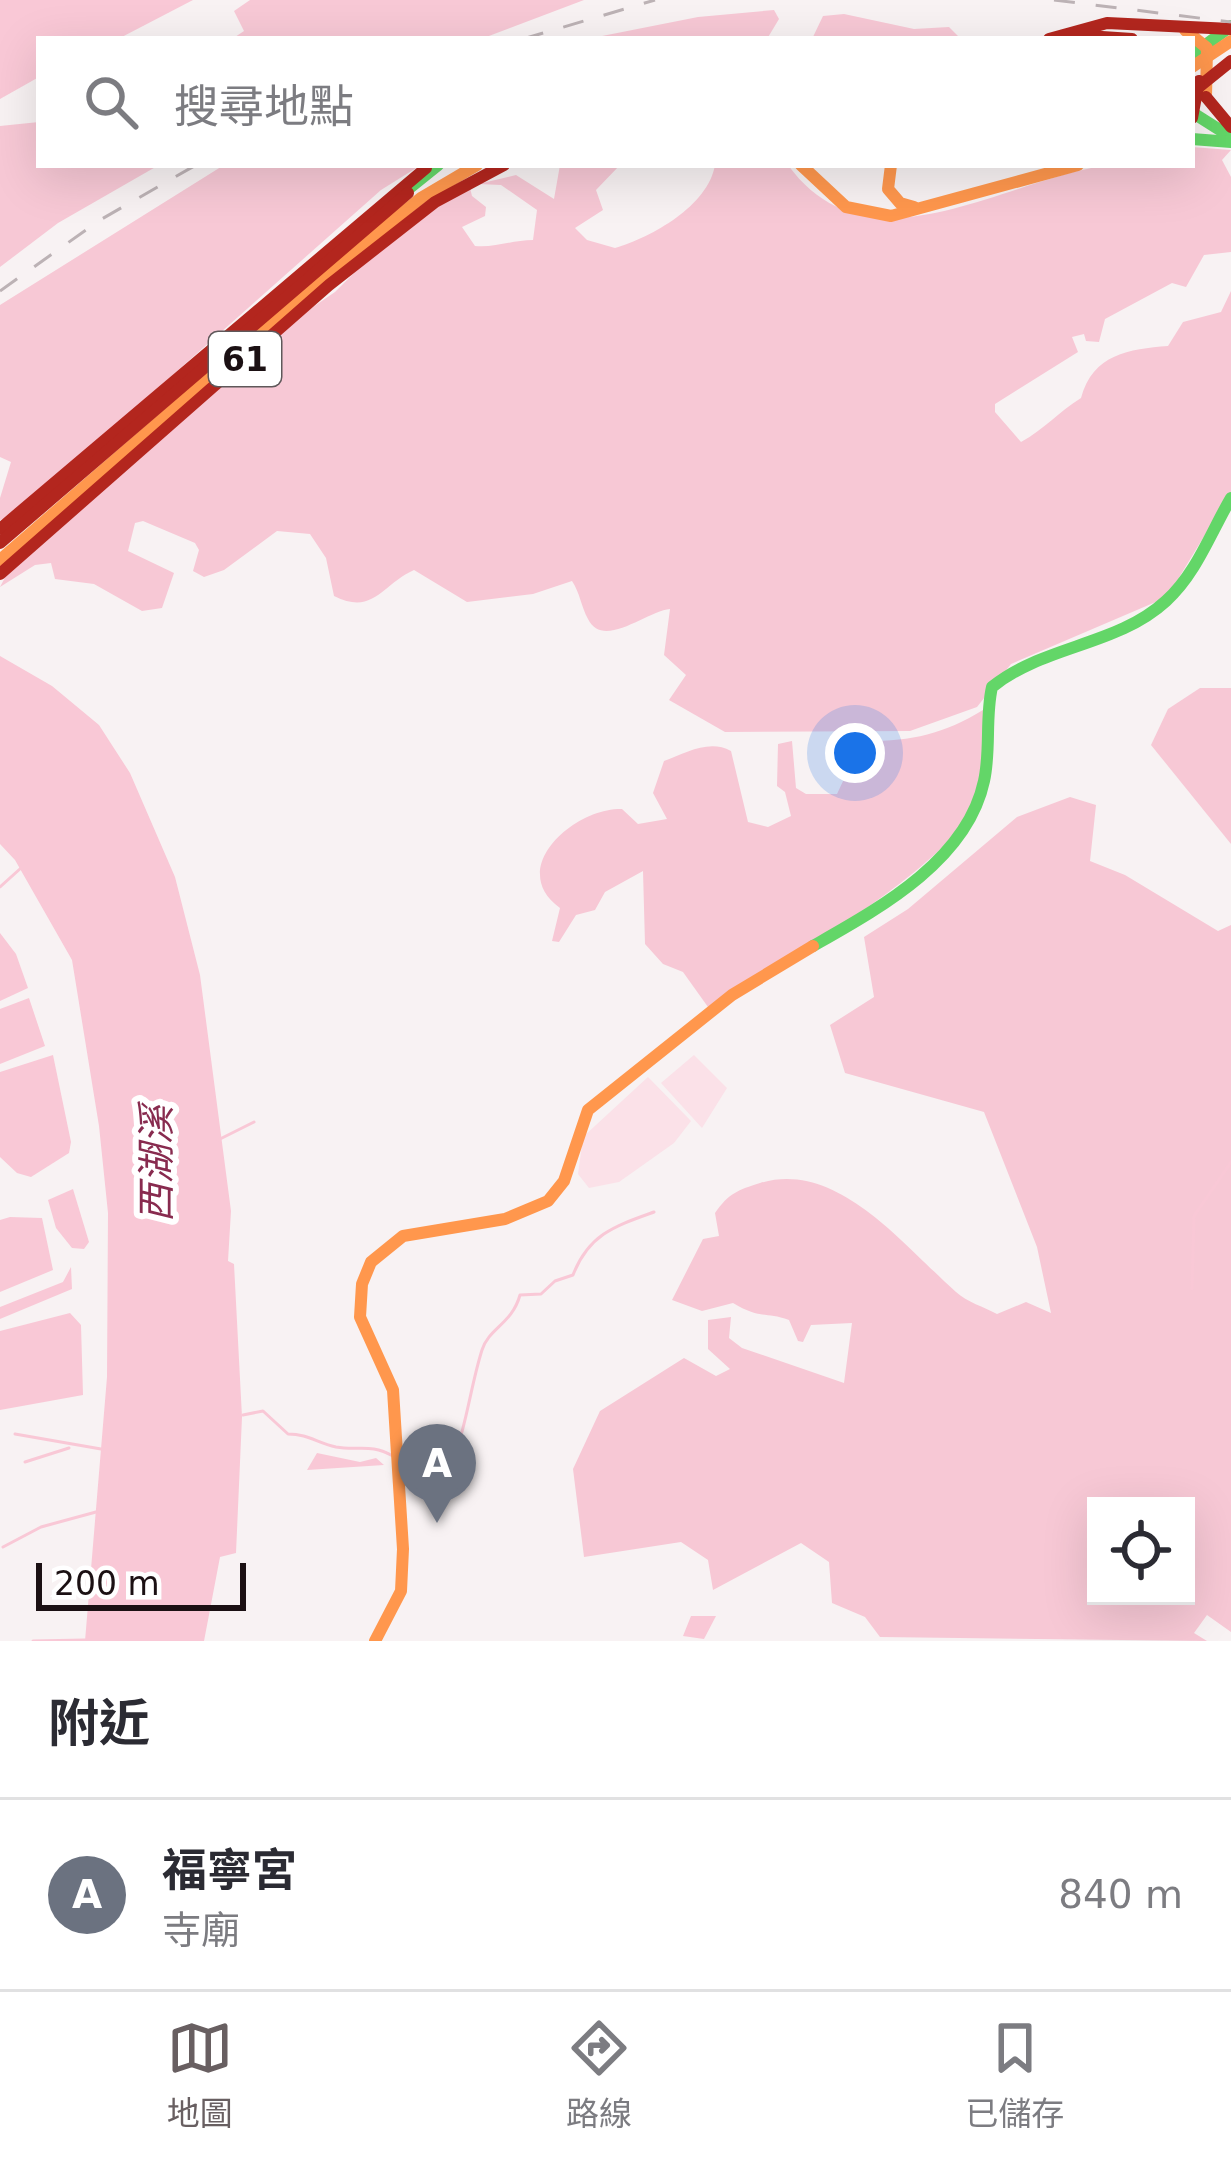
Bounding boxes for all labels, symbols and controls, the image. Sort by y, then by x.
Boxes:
search box [36,36,1195,168]
icon: search [78,69,144,135]
text: 搜尋地點 [174,80,354,133]
road number: 61 [209,332,281,386]
your location [825,723,885,783]
water label: 西湖溪 [134,1101,179,1223]
pin: A [398,1424,476,1523]
map controls [1087,1497,1195,1605]
button: locate [1087,1497,1195,1605]
scale bar [36,1557,246,1610]
text: 200 m [54,1564,160,1603]
text: 附近 [48,1694,150,1753]
text: 福寧宮 [162,1844,297,1897]
text: A [72,1872,102,1917]
text: 840 m [1058,1872,1183,1917]
text: 寺廟 [162,1908,240,1953]
tab: 地圖 [167,2015,233,2135]
tab: 路線 [566,2015,632,2135]
tab: 已儲存 [965,2015,1064,2135]

